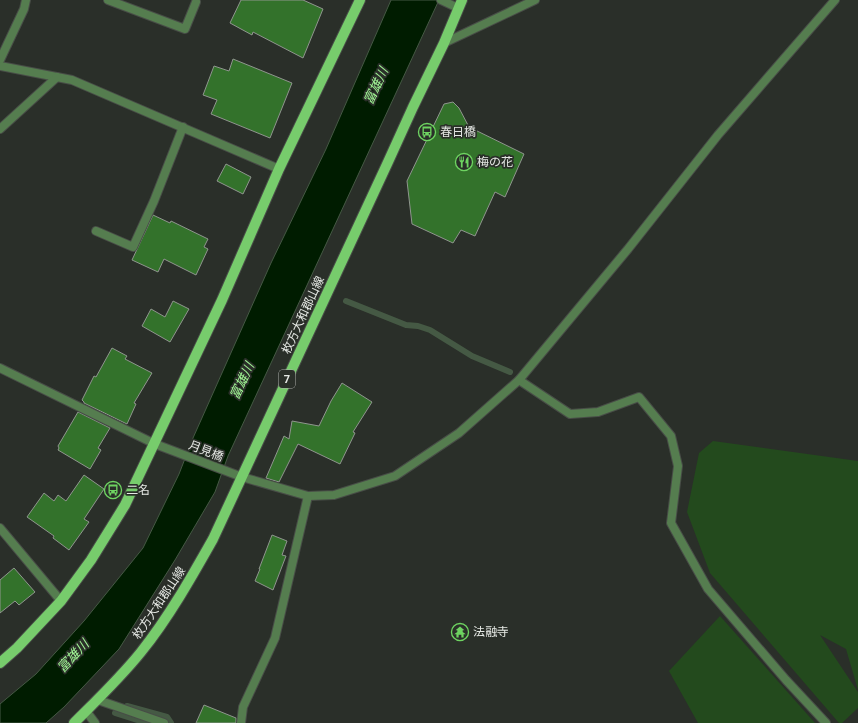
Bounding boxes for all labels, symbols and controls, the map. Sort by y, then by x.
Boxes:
water label: 富雄川 [361,63,392,107]
bus stop icon: 春日橋 [417,122,437,142]
place label: 春日橋 [440,125,476,139]
restaurant icon: 梅の花 [454,152,474,172]
place label: 梅の花 [477,155,513,169]
street label: 枚方大和郡山線 [279,274,327,356]
water label: 富雄川 [227,358,258,402]
road number: 7 [279,370,295,388]
street label: 月見橋 [187,438,225,464]
bus stop icon: 二名 [103,480,123,500]
place label: 二名 [126,483,150,497]
street label: 枚方大和郡山線 [130,564,188,642]
temple icon: 法融寺 [450,622,470,642]
place label: 法融寺 [473,625,509,639]
water label: 富雄川 [54,635,93,675]

